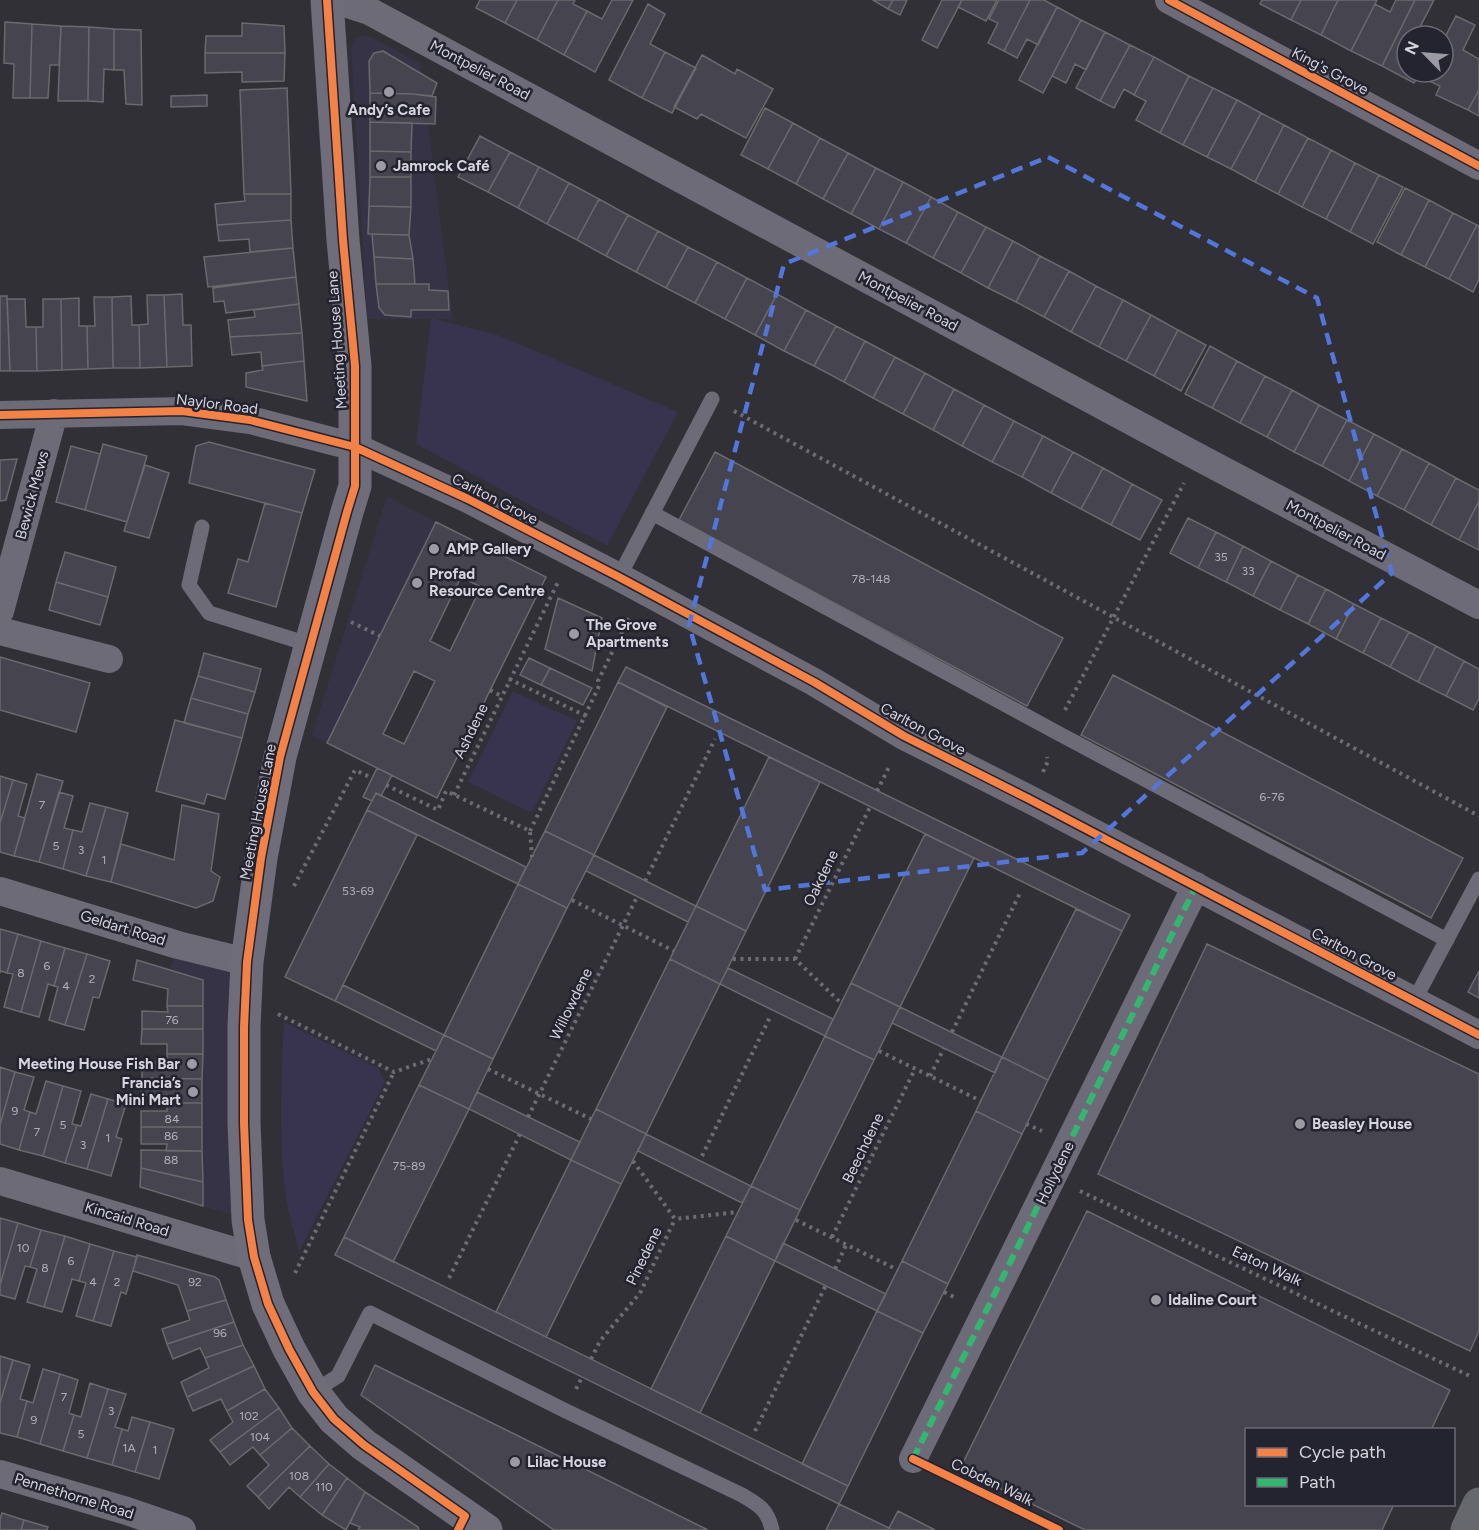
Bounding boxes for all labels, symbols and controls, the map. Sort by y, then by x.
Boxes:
north arrow [1395,24,1455,84]
street label: Montpelier Road [427,36,533,104]
text: N [1401,38,1423,57]
street label: King's Grove [1289,43,1371,99]
marker: Andy’s Cafe [382,85,396,99]
place label: Andy’s Cafe [348,101,431,119]
place label: Jamrock Café [393,157,490,175]
marker: Jamrock Café [374,159,388,173]
street label: Montpelier Road [855,267,961,335]
street label: Meeting House Lane [323,270,351,410]
street label: Naylor Road [175,390,259,418]
street label: Bewick Mews [12,449,52,541]
street label: Carlton Grove [449,470,541,528]
street label: Montpelier Road [1283,496,1389,564]
place label: AMP Gallery [446,540,532,558]
marker: AMP Gallery [427,542,441,556]
house number: 35 [1214,550,1228,564]
house number: 33 [1241,564,1255,578]
place label: Profad Resource Centre [429,565,545,600]
house number: 78-148 [852,572,890,586]
marker: Profad Resource Centre [410,576,424,590]
place label: The Grove Apartments [586,616,668,651]
marker: The Grove Apartments [567,627,581,641]
street label: Carlton Grove [877,699,969,759]
street label: Ashdene [450,701,492,761]
street label: Meeting House Lane [236,742,280,882]
house number: 6-76 [1259,790,1285,804]
house number: 7 [39,798,46,812]
house number: 5 [53,839,60,853]
house number: 3 [78,843,84,857]
street label: Oakdene [800,847,842,909]
house number: 1 [102,853,106,867]
house number: 53-69 [342,884,374,898]
street label: Geldart Road [78,906,168,950]
street label: Carlton Grove [1308,924,1400,984]
house number: 6 [44,959,51,973]
street label: Willowdene [546,965,596,1043]
house number: 8 [17,966,25,980]
house number: 2 [89,972,95,986]
house number: 4 [62,979,70,993]
house number: 76 [165,1013,179,1027]
place label: Meeting House Fish Bar [18,1055,180,1073]
marker: Meeting House Fish Bar [185,1057,199,1071]
place label: Francia’s Mini Mart [116,1074,181,1109]
marker: Francia’s Mini Mart [186,1085,200,1099]
house number: 9 [12,1104,19,1118]
street label: Beechdene [838,1110,888,1186]
house number: 84 [165,1112,180,1126]
place label: Beasley House [1312,1115,1413,1133]
marker: Beasley House [1293,1117,1307,1131]
house number: 5 [60,1118,67,1132]
house number: 7 [34,1125,41,1139]
house number: 86 [164,1129,178,1143]
house number: 1 [106,1131,110,1145]
house number: 3 [80,1138,86,1152]
street label: Hollydene [1032,1139,1078,1207]
house number: 88 [164,1153,178,1167]
house number: 75-89 [393,1159,425,1173]
street label: Kincaid Road [83,1198,171,1240]
street label: Pinedene [622,1224,666,1288]
house number: 10 [17,1241,30,1255]
street label: Eaton Walk [1229,1242,1305,1290]
house number: 6 [68,1254,75,1268]
house number: 8 [41,1261,49,1275]
house number: 4 [89,1275,97,1289]
house number: 2 [114,1275,120,1289]
house number: 92 [188,1275,202,1289]
place label: Idaline Court [1168,1291,1257,1309]
marker: Idaline Court [1149,1293,1163,1307]
house number: 96 [213,1326,227,1340]
house number: 7 [61,1390,68,1404]
house number: 3 [108,1404,114,1418]
house number: 102 [239,1409,259,1423]
house number: 9 [31,1413,38,1427]
house number: 5 [78,1427,85,1441]
legend [1245,1428,1455,1506]
house number: 104 [250,1430,271,1444]
house number: 1A [122,1441,136,1455]
text: Cycle path [1299,1441,1386,1463]
house number: 1 [153,1443,157,1457]
place label: Lilac House [527,1453,607,1471]
street label: Cobden Walk [948,1454,1037,1510]
marker: Lilac House [508,1455,522,1469]
street label: Pennethorne Road [12,1469,136,1523]
house number: 108 [289,1469,309,1483]
text: Path [1299,1471,1335,1493]
house number: 110 [315,1480,333,1494]

